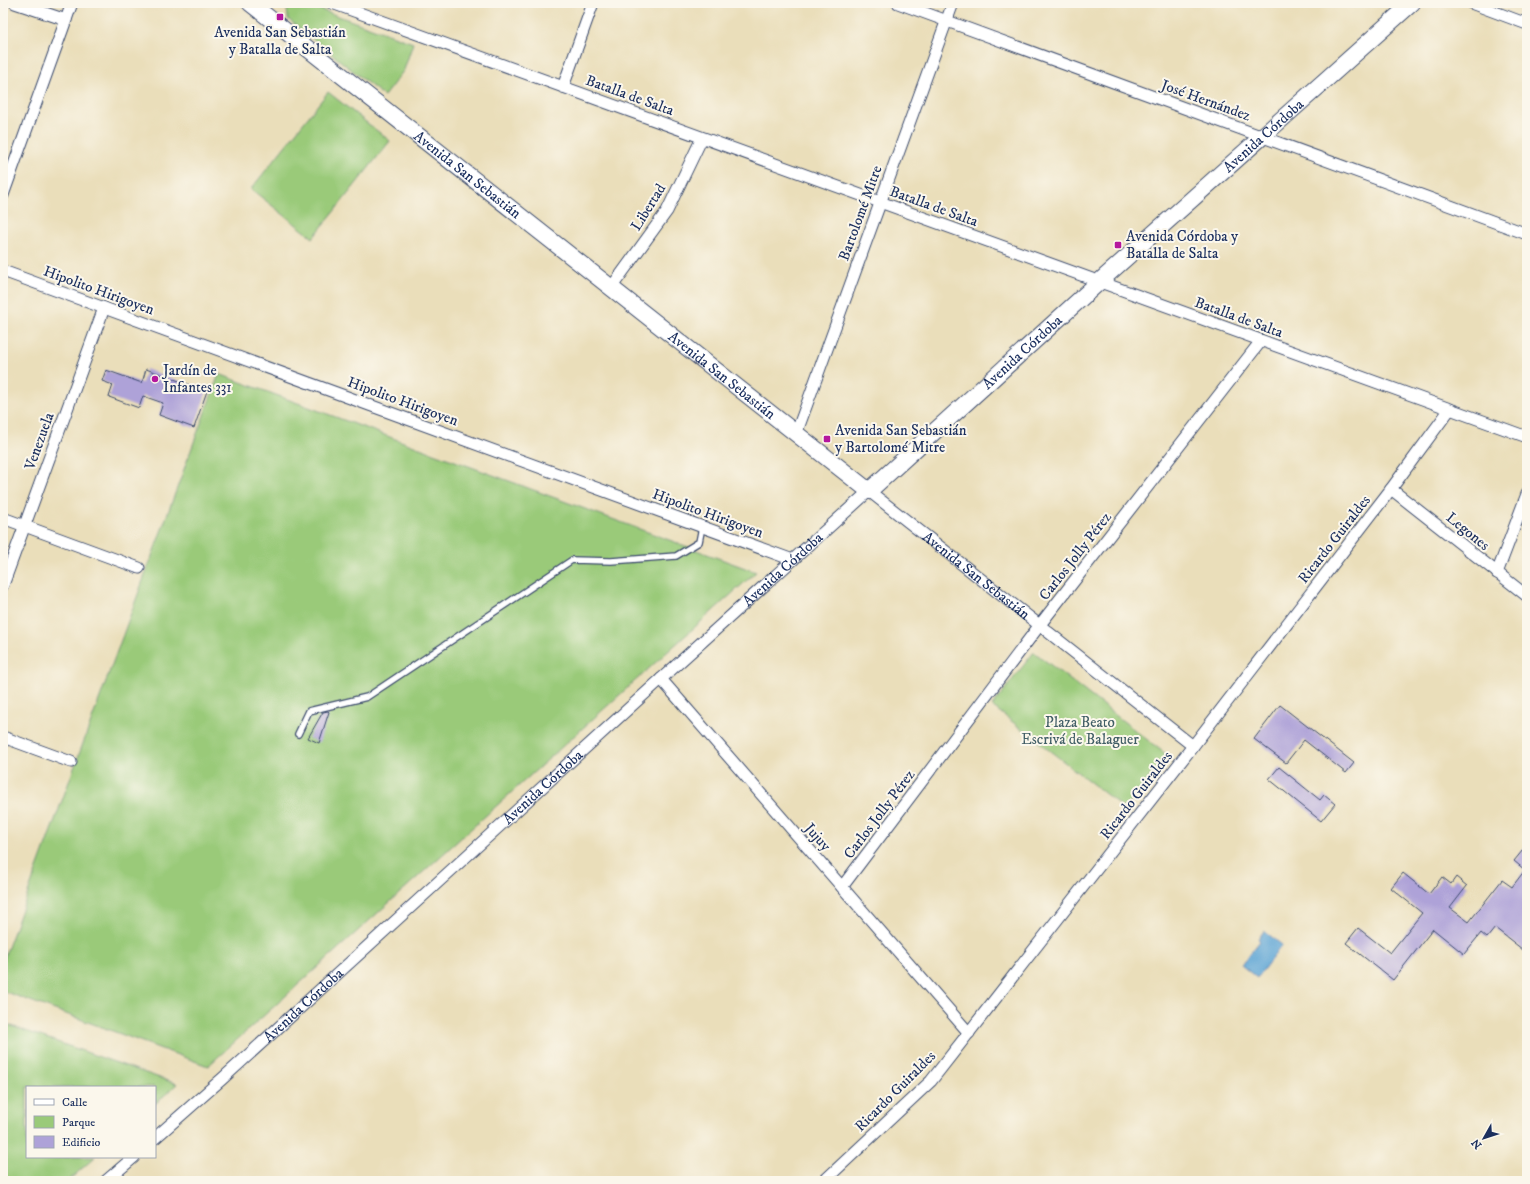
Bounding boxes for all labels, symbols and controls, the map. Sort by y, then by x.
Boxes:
marker: Avenida San Sebastián y Batalla de Salta [275,12,285,22]
place label: Avenida San Sebastián y Batalla de Salta [214,23,346,59]
street label: Batalla de Salta [583,71,677,120]
street label: José Hernández [1157,75,1254,126]
street label: Avenida Córdoba [1219,95,1308,177]
street label: Avenida San Sebastián [410,127,525,223]
street label: Bartolomé Mitre [834,163,886,263]
street label: Libertad [627,180,671,234]
street label: Batalla de Salta [887,182,981,231]
place label: Avenida Córdoba y Batalla de Salta [1126,227,1239,263]
marker: Avenida Córdoba y Batalla de Salta [1113,240,1123,250]
street label: Hipolito Hirigoyen [41,262,157,319]
street label: Batalla de Salta [1192,293,1286,342]
street label: Avenida Córdoba [978,311,1067,394]
street label: Avenida San Sebastián [664,327,779,424]
place label: Jardín de Infantes 331 [161,361,232,397]
street label: Hipolito Hirigoyen [345,373,461,430]
marker: Jardín de Infantes 331 [150,374,160,384]
street label: Venezuela [20,409,59,473]
place label: Avenida San Sebastián y Bartolomé Mitre [835,421,967,457]
marker: Avenida San Sebastián y Bartolomé Mitre [822,434,832,444]
street label: Hipolito Hirigoyen [650,485,766,542]
street label: Ricardo Guiraldes [1294,491,1375,587]
street label: Carlos Jolly Pérez [1035,508,1116,604]
street label: Legones [1442,508,1493,555]
street label: Avenida Córdoba [739,528,827,611]
street label: Avenida San Sebastián [918,528,1034,624]
park label: Plaza Beato Escrivá de Balaguer [1021,713,1139,749]
street label: Avenida Córdoba [499,746,587,829]
street label: Ricardo Guiraldes [1096,747,1177,843]
street label: Carlos Jolly Pérez [840,765,919,863]
street label: Jujuy [799,818,836,856]
street label: Avenida Córdoba [259,964,348,1047]
street label: Ricardo Guiraldes [851,1047,940,1136]
legend [26,1086,156,1158]
text: Calle [62,1095,87,1110]
text: Parque [62,1115,95,1130]
north arrow [1464,1118,1504,1158]
text: Edificio [62,1135,101,1150]
text: N [1469,1136,1485,1152]

